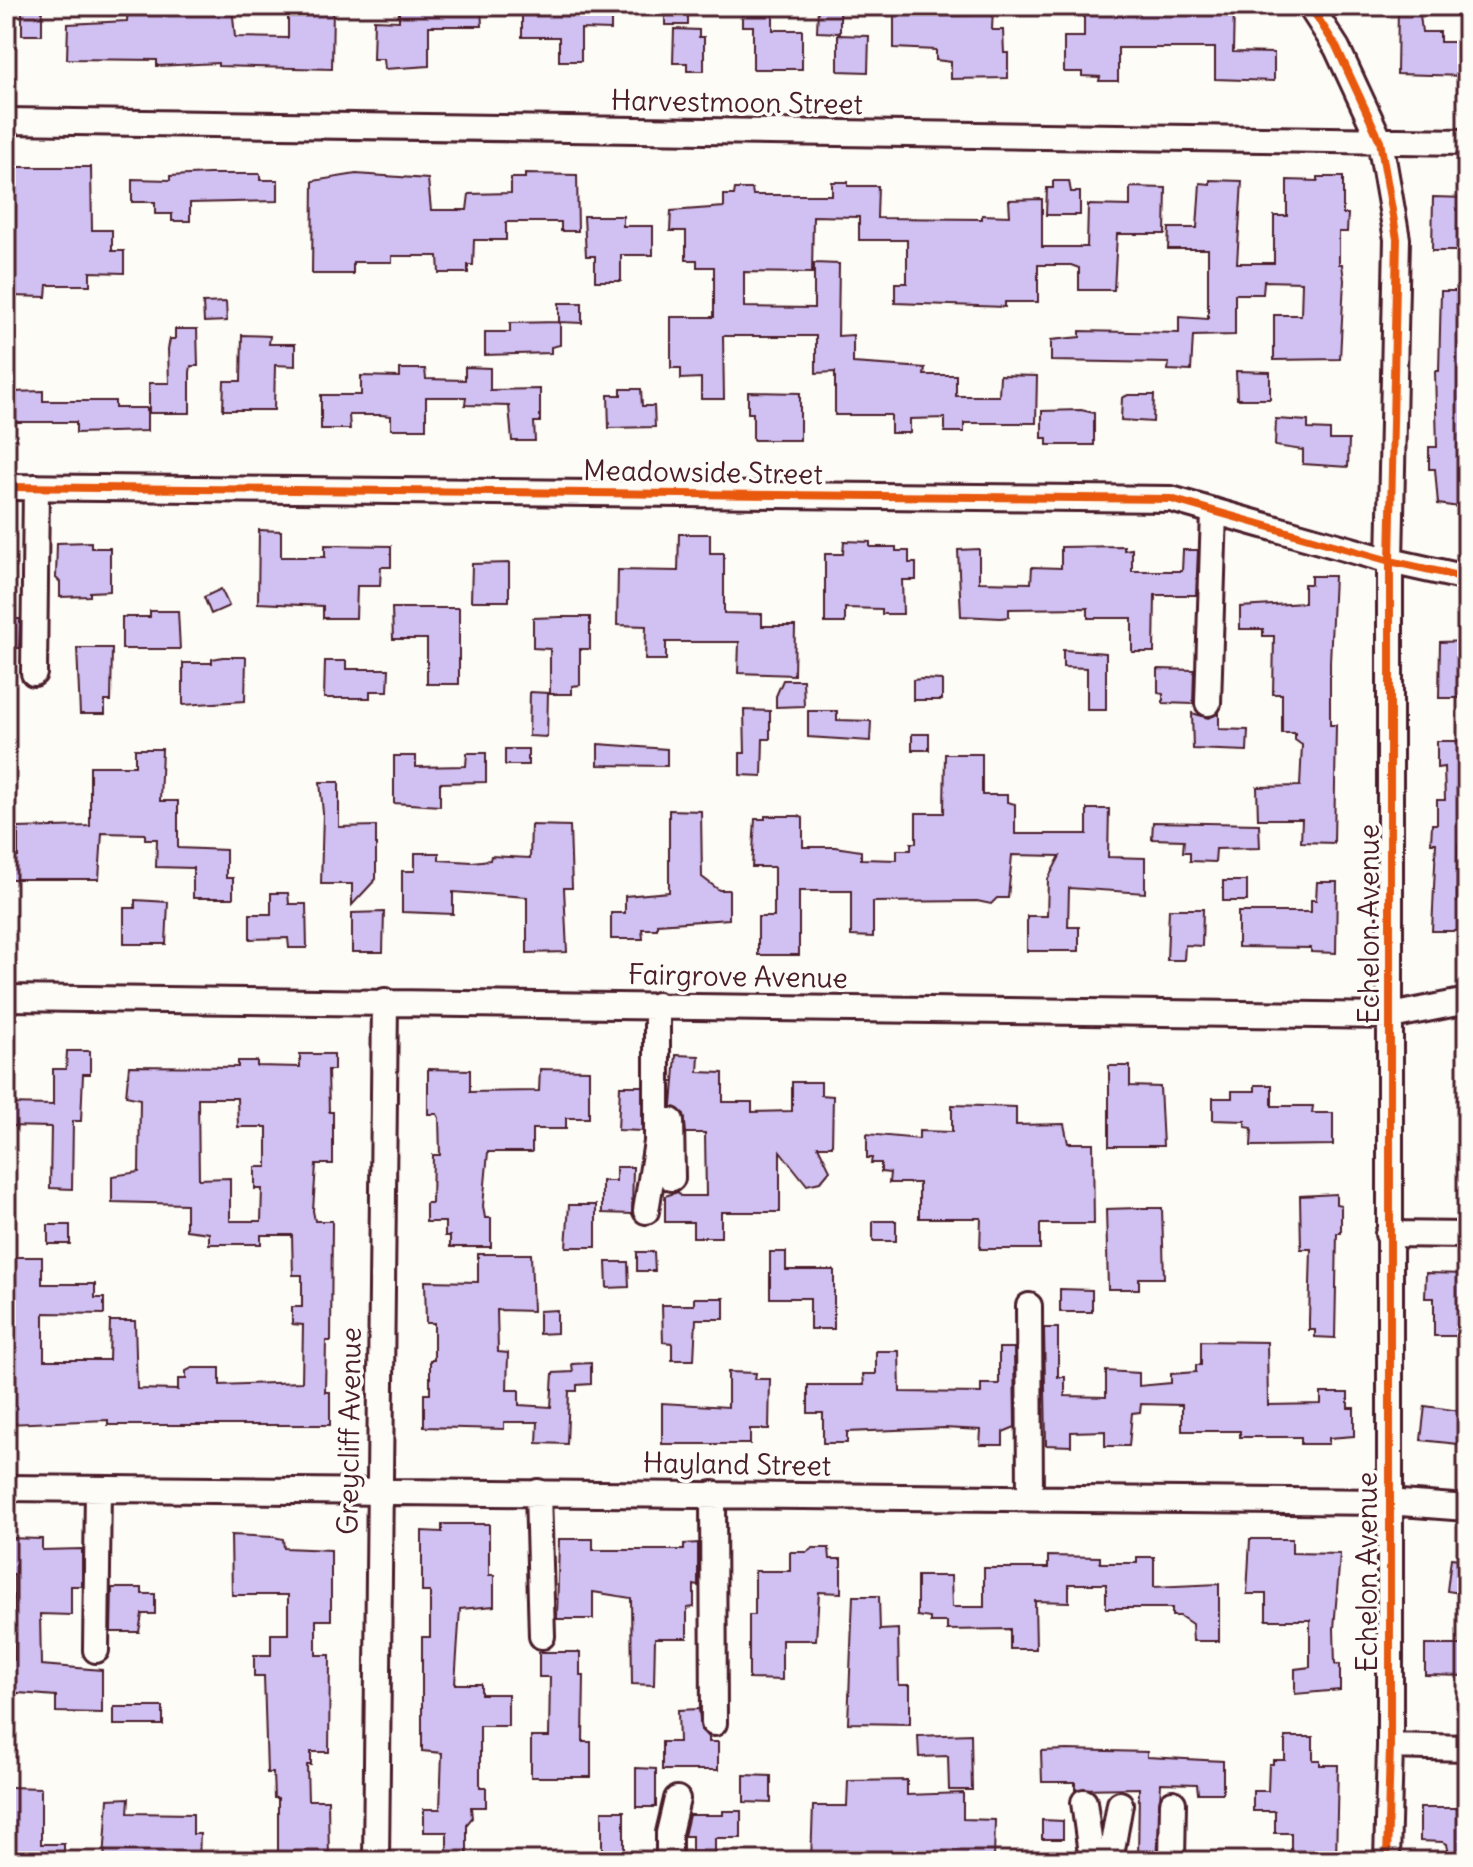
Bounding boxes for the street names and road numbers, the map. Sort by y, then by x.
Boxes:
street label: Harvestmoon Street [611,82,863,122]
street label: Meadowside Street [583,452,823,492]
street label: Echelon Avenue [1351,824,1387,1024]
street label: Fairgrove Avenue [628,956,848,996]
street label: Greycliff Avenue [329,1327,369,1535]
street label: Hayland Street [643,1444,831,1484]
street label: Echelon Avenue [1349,1472,1385,1672]

